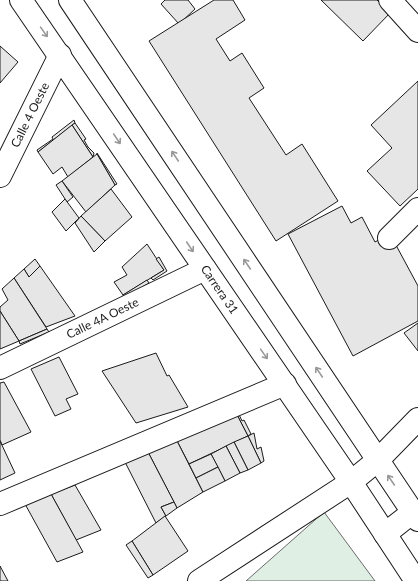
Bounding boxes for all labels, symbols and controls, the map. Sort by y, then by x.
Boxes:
one-way arrow [40,26,48,37]
street label: Calle 4 Oeste [7,80,52,150]
one-way arrow [113,133,121,144]
one-way arrow [170,150,179,161]
one-way arrow [186,241,194,252]
one-way arrow [243,258,251,269]
street label: Carrera 31 [198,262,242,317]
street label: Calle 4A Oeste [64,294,141,342]
one-way arrow [260,348,268,359]
one-way arrow [315,366,323,377]
one-way arrow [387,474,395,486]

